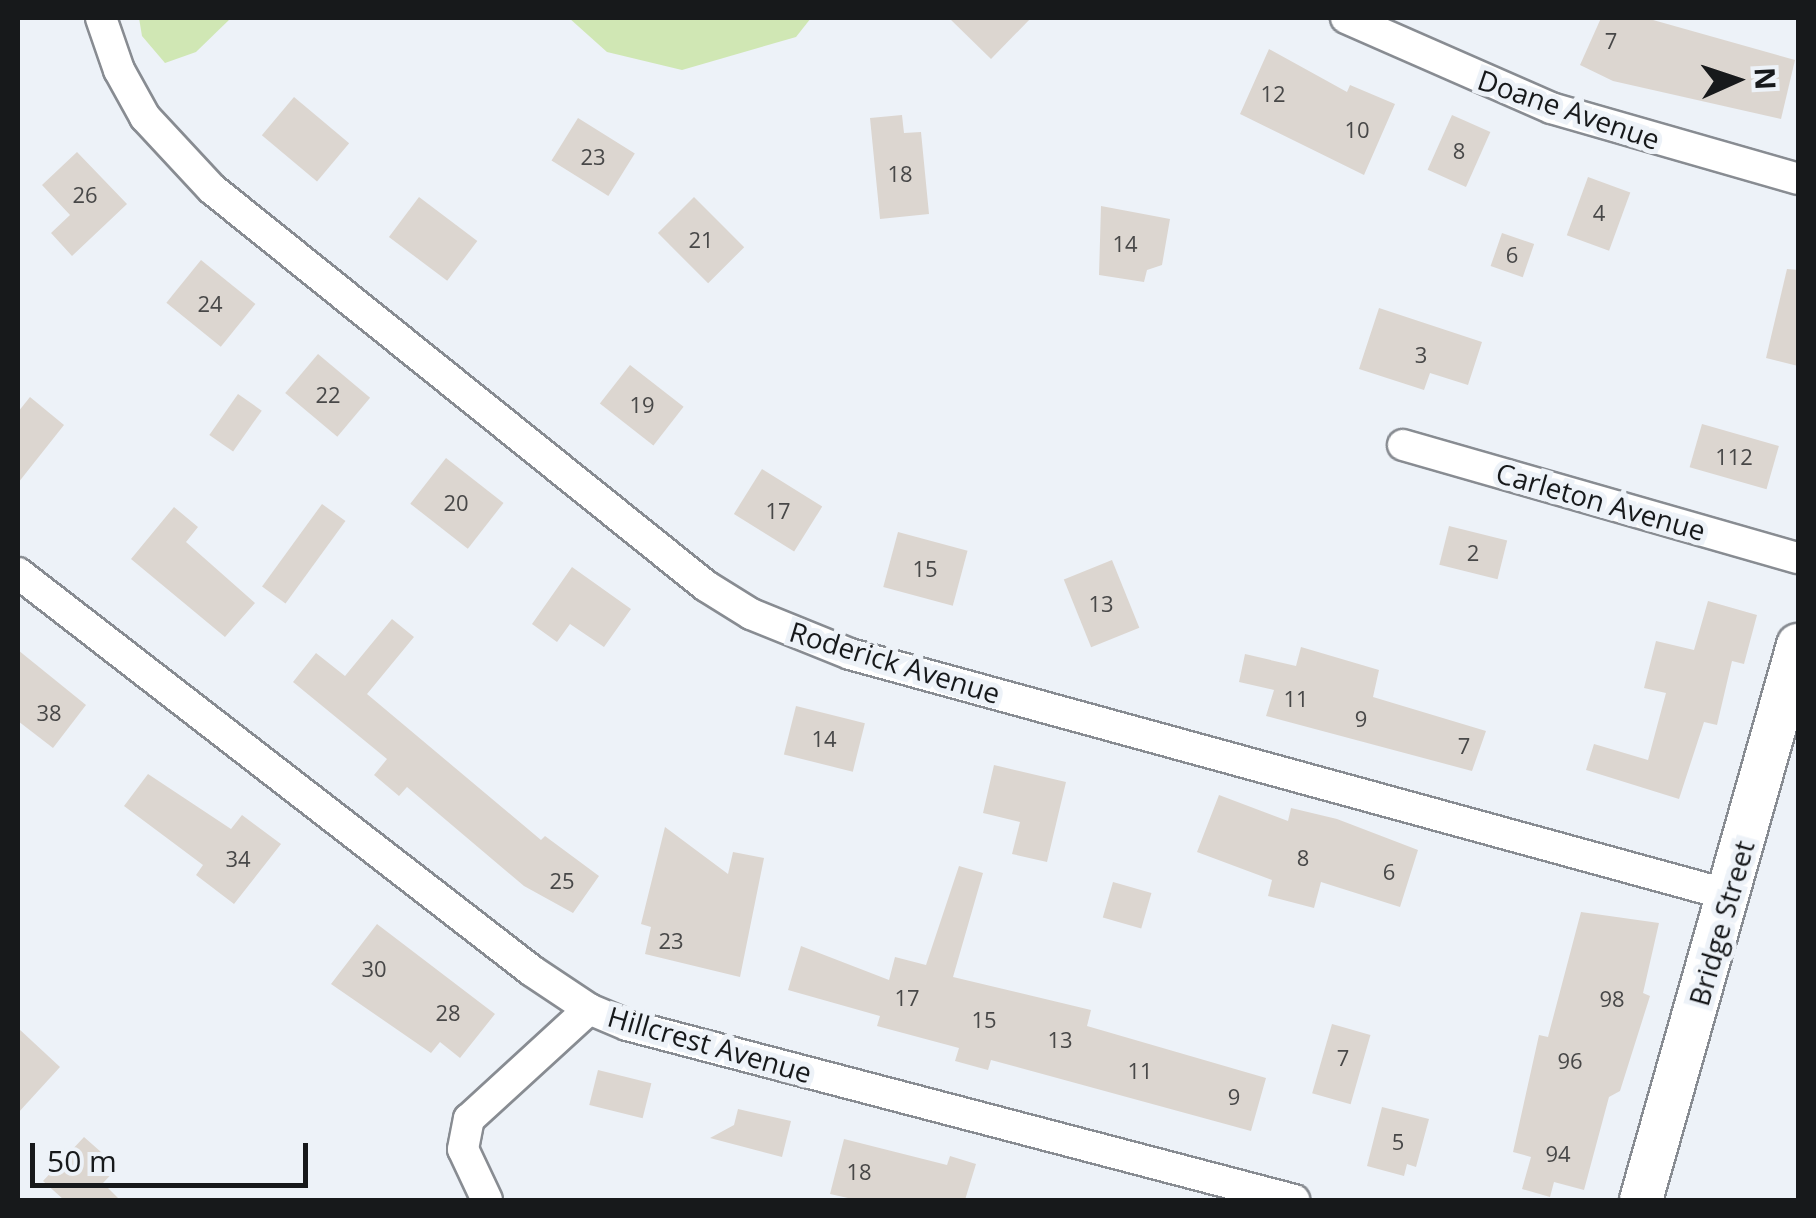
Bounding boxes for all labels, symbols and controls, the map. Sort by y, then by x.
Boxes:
house number: 7 [1605,28,1617,54]
north arrow [1686,30,1786,130]
street label: Doane Avenue [1474,62,1664,156]
text: N [1746,66,1786,91]
house number: 12 [1260,81,1286,107]
house number: 10 [1344,117,1370,143]
house number: 8 [1453,138,1465,164]
house number: 23 [580,144,606,170]
house number: 18 [887,161,913,187]
house number: 26 [72,182,98,208]
house number: 4 [1593,200,1605,226]
house number: 21 [688,227,714,253]
house number: 14 [1112,231,1138,257]
house number: 6 [1506,242,1518,268]
house number: 24 [197,291,223,317]
house number: 3 [1415,342,1427,368]
house number: 22 [315,382,341,408]
house number: 19 [629,392,655,418]
house number: 112 [1715,444,1753,470]
street label: Carleton Avenue [1492,455,1710,547]
house number: 20 [443,490,469,516]
house number: 17 [765,498,791,524]
house number: 2 [1467,540,1479,566]
house number: 15 [912,556,938,582]
house number: 13 [1088,591,1114,617]
street label: Roderick Avenue [786,614,1004,710]
house number: 11 [1283,686,1309,712]
house number: 38 [36,700,62,726]
house number: 9 [1355,706,1367,732]
house number: 14 [811,726,837,752]
house number: 7 [1458,733,1470,759]
street label: Bridge Street [1681,837,1761,1009]
house number: 8 [1297,845,1309,871]
house number: 34 [225,846,251,872]
house number: 6 [1383,859,1395,885]
house number: 25 [549,868,575,894]
house number: 23 [658,928,684,954]
house number: 30 [361,956,387,982]
house number: 17 [894,985,920,1011]
house number: 98 [1599,986,1625,1012]
street label: Hillcrest Avenue [604,999,816,1089]
house number: 28 [435,1000,461,1026]
house number: 15 [971,1007,997,1033]
house number: 13 [1047,1027,1073,1053]
house number: 7 [1337,1045,1349,1071]
house number: 96 [1557,1048,1583,1074]
house number: 11 [1127,1058,1153,1084]
house number: 9 [1228,1084,1240,1110]
scale bar [35,1123,312,1185]
house number: 5 [1392,1129,1404,1155]
text: 50 m [47,1140,117,1181]
house number: 94 [1545,1141,1571,1167]
house number: 18 [846,1159,872,1185]

